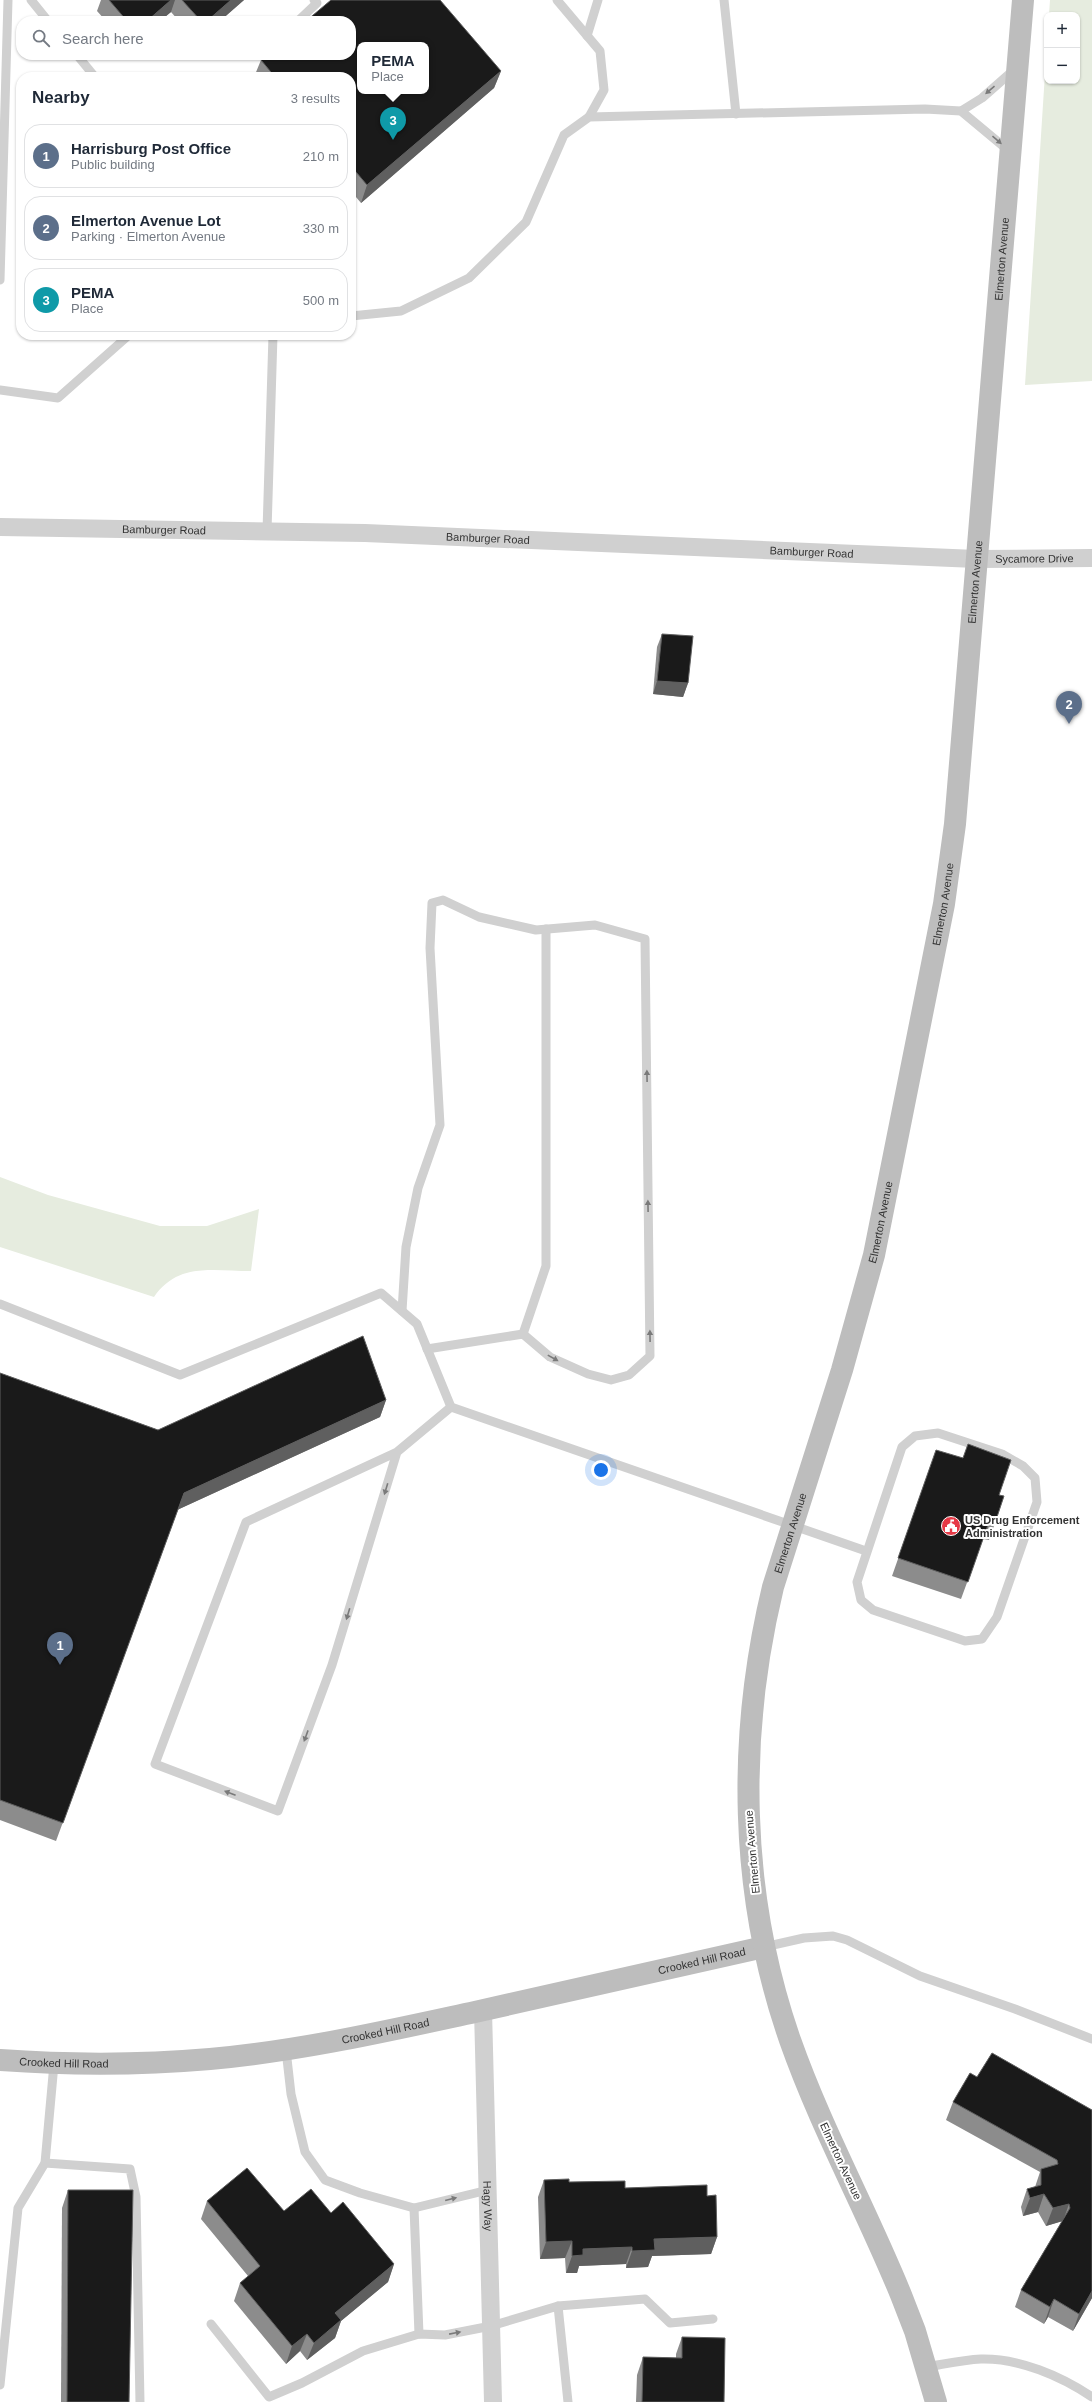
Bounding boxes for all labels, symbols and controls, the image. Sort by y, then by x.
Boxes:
map controls [1044,12,1080,84]
button: + [1044,12,1080,48]
search box [16,16,356,60]
icon: search [30,27,52,49]
text: Search here [62,30,144,47]
popup [357,42,429,94]
button: − [1044,48,1080,84]
text: PEMA [371,52,415,69]
text: Place [371,69,404,84]
one-way arrow [985,86,996,95]
text: Nearby [32,88,90,107]
text: 3 results [291,91,340,106]
pin: 3 [380,107,406,140]
one-way arrow [991,136,1002,145]
text: Harrisburg Post Office [71,140,231,157]
text: 1 [42,149,50,164]
text: 210 m [303,149,339,164]
text: Public building [71,157,155,172]
text: Elmerton Avenue Lot [71,212,221,229]
street label: Elmerton Avenue [992,217,1011,301]
text: 2 [42,221,50,236]
text: 330 m [303,221,339,236]
text: Parking · Elmerton Avenue [71,229,225,244]
text: PEMA [71,284,114,301]
text: 3 [42,293,50,308]
text: 500 m [303,293,339,308]
text: Place [71,301,104,316]
street label: Bamburger Road [122,523,206,536]
street label: Bamburger Road [446,530,530,546]
street label: Elmerton Avenue [966,540,984,624]
street label: Bamburger Road [769,544,854,560]
street label: Sycamore Drive [995,552,1074,565]
pin: 2 [1056,691,1082,724]
street label: Elmerton Avenue [930,862,956,947]
one-way arrow [644,1069,650,1082]
street label: Elmerton Avenue [866,1180,895,1265]
one-way arrow [645,1199,651,1212]
one-way arrow [647,1329,653,1342]
one-way arrow [547,1355,559,1361]
your location [591,1460,611,1480]
one-way arrow [383,1484,389,1496]
street label: Elmerton Avenue [772,1491,809,1575]
place label: US Drug Enforcement Administration [965,1514,1080,1539]
public building icon: US Drug Enforcement Administration [940,1515,962,1537]
one-way arrow [345,1608,351,1620]
pin: 1 [47,1632,73,1665]
one-way arrow [302,1731,308,1743]
one-way arrow [224,1789,236,1795]
street label: Elmerton Avenue [742,1810,762,1894]
street label: Crooked Hill Road [657,1945,747,1976]
street label: Crooked Hill Road [341,2016,430,2046]
street label: Crooked Hill Road [19,2055,109,2070]
street label: Elmerton Avenue [818,2121,864,2201]
street label: Hagy Way [481,2181,495,2232]
one-way arrow [444,2195,457,2201]
one-way arrow [449,2330,461,2336]

